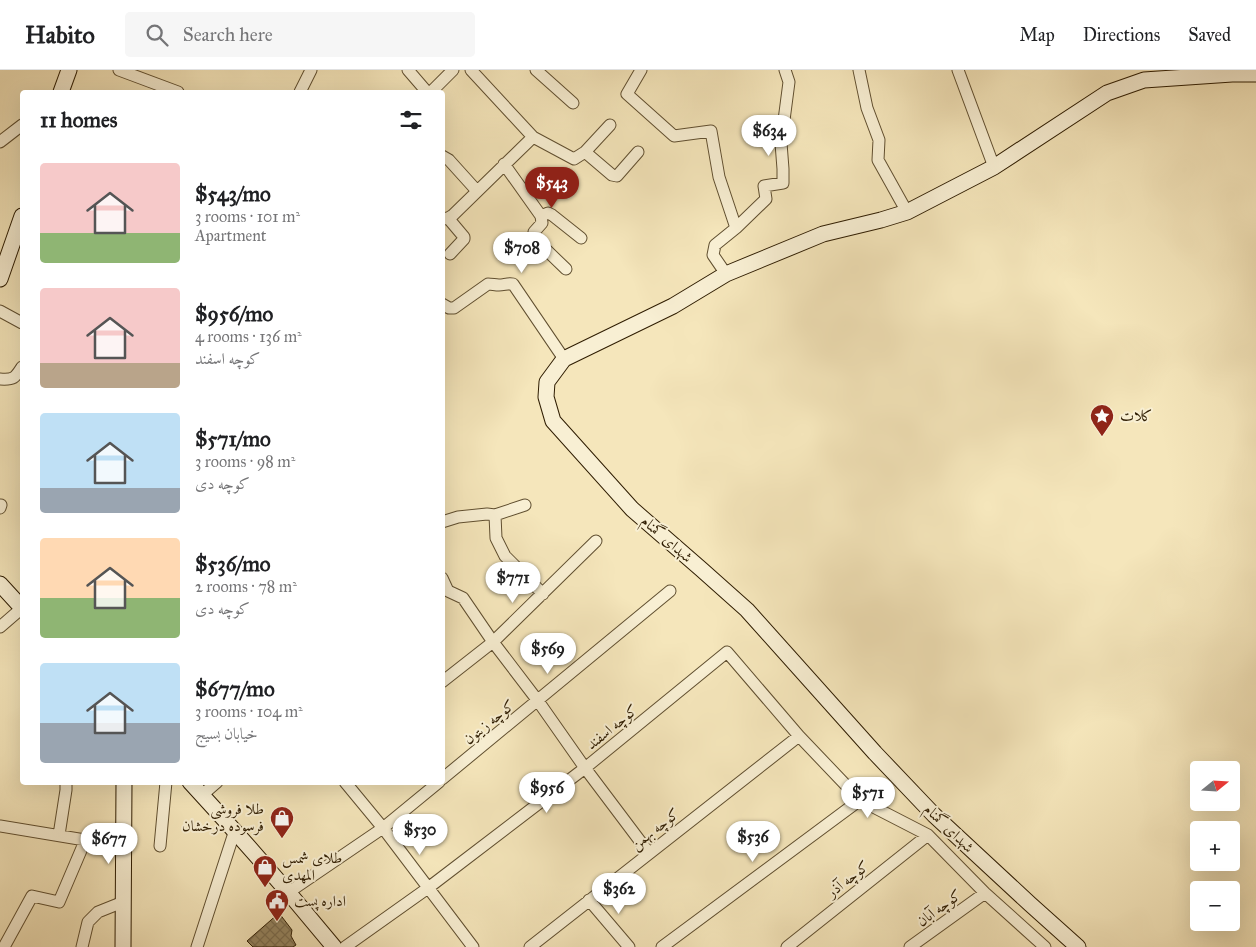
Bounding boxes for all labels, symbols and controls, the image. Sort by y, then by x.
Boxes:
search box [125,12,475,57]
text: Habito [25,20,95,50]
icon: search [143,21,171,49]
text: Search here [183,23,273,46]
text: Map [1019,24,1055,46]
text: Directions [1083,24,1160,46]
text: Saved [1188,24,1231,46]
icon: filters [397,106,425,134]
text: 11 homes [40,107,117,133]
pin: $634 [739,114,799,157]
text: $634 [752,121,786,140]
pin: $543 [522,166,582,209]
text: $543 [536,173,568,192]
text: $543/mo [195,181,271,207]
icon: home [80,183,140,243]
text: 3 rooms · 101 m² [195,207,300,226]
text: Apartment [195,226,267,245]
pin: $708 [492,232,552,274]
text: $708 [504,238,540,257]
text: $956/mo [195,301,273,327]
icon: home [80,308,140,368]
text: 4 rooms · 136 m² [195,327,302,346]
text: کوچه اسفند [195,349,260,368]
place icon: کلات [1089,403,1115,437]
place label: کلات [1120,407,1153,425]
text: $571/mo [195,426,271,452]
icon: home [80,433,140,493]
text: 3 rooms · 98 m² [195,452,295,471]
text: کوچه دی [195,474,250,493]
street label: شهدای گمنام [635,511,697,569]
text: $536/mo [195,551,271,577]
icon: home [80,558,140,618]
pin: $771 [483,562,543,604]
text: $771 [497,568,530,587]
text: 2 rooms · 78 m² [195,577,297,596]
text: کوچه دی [195,599,250,618]
pin: $569 [518,632,578,675]
text: $569 [531,639,565,658]
text: $677/mo [195,676,275,702]
icon: home [80,683,140,743]
street label: کوچه زیتون [460,696,520,750]
street label: کوچه اسفند [583,701,643,755]
text: 3 rooms · 104 m² [195,702,303,721]
text: خیابان بسیج [195,724,258,743]
north arrow [1190,761,1240,811]
map controls [1190,761,1240,931]
pin: $956 [517,772,577,814]
pin: $571 [838,776,898,819]
text: $956 [530,778,564,797]
text: $571 [852,783,884,802]
street label: شهدای گمنام [918,799,978,859]
place label: طلا فروشی فرسوده درخشان [182,800,264,836]
street label: کوچه بهمن [627,804,684,855]
shop icon: طلا فروشی فرسوده درخشان [269,805,295,839]
pin: $530 [390,814,450,856]
text: $530 [404,820,436,839]
pin: $536 [723,820,783,863]
button: + [1190,821,1240,871]
pin: $677 [79,822,139,865]
text: $536 [737,827,769,846]
text: $677 [92,829,126,848]
place label: طلای شمس المهدی [282,849,342,884]
shop icon: طلای شمس المهدی [252,854,278,888]
street label: کوچه آذر [822,857,874,904]
pin: $362 [589,872,649,915]
text: $362 [603,879,635,898]
button: − [1190,881,1240,931]
street label: کوچه آبان [913,886,966,932]
public building icon: اداره پست [264,888,290,922]
place label: اداره پست [294,892,346,911]

